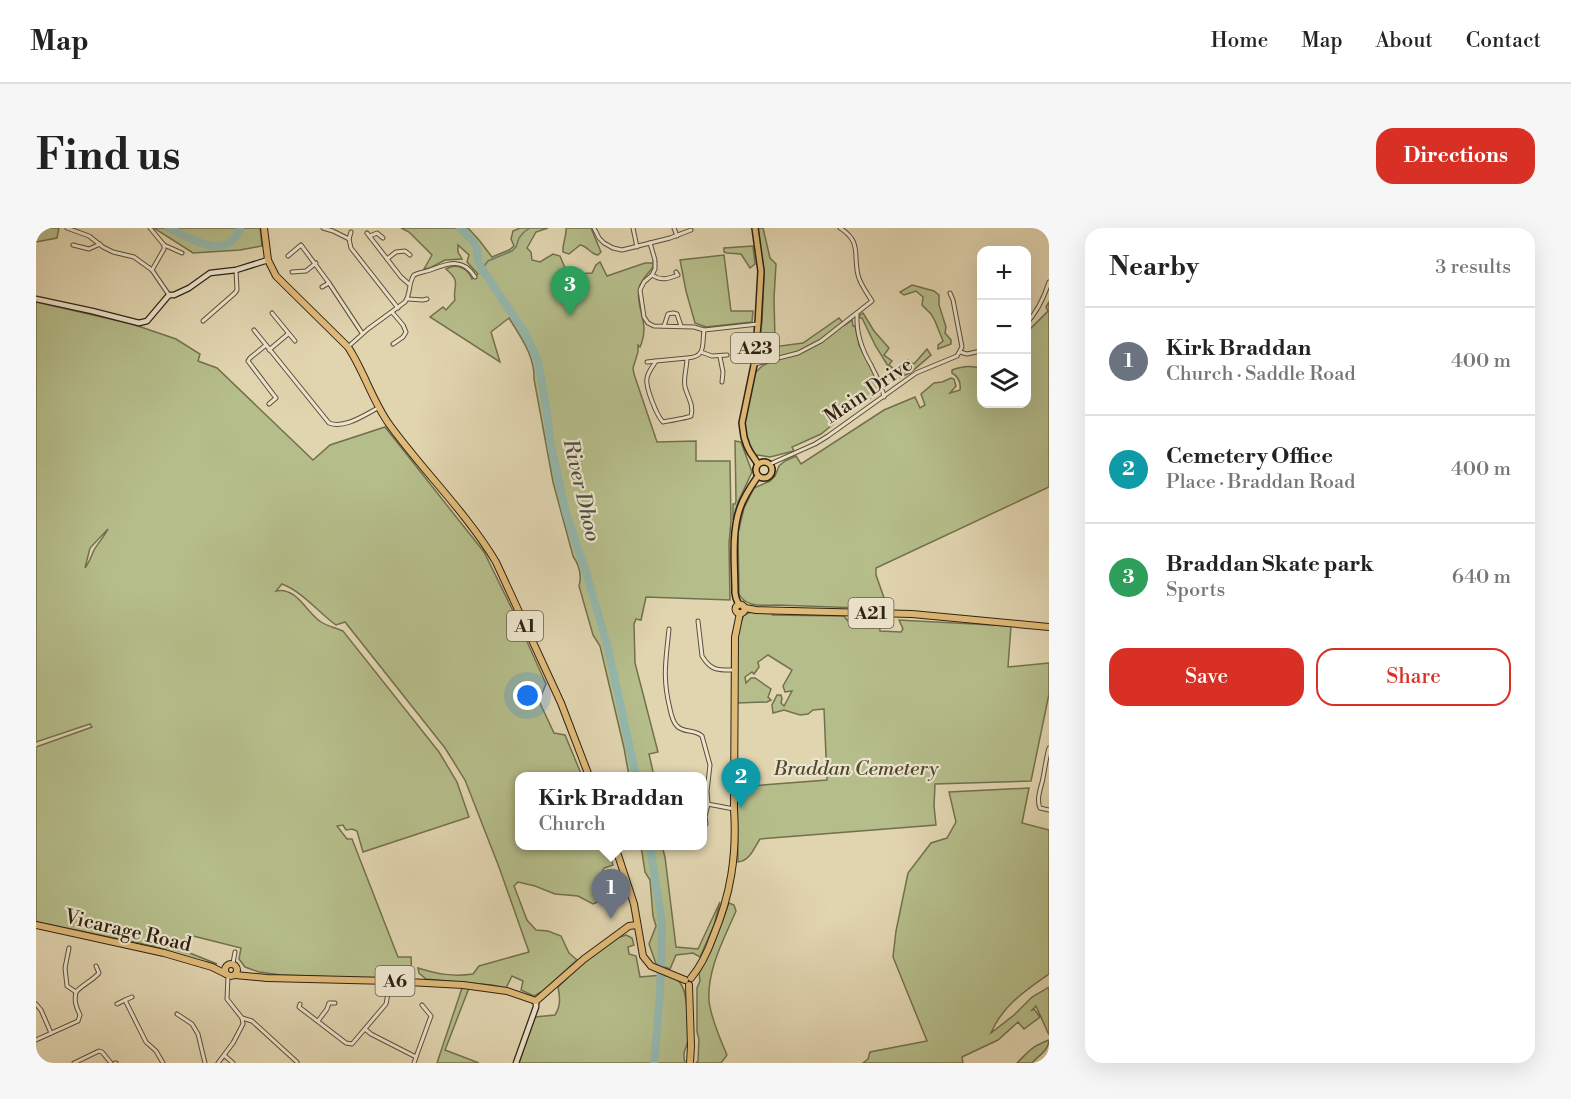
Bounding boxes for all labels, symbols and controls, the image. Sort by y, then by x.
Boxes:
text: Map [30,24,89,59]
text: Home [1211,28,1268,54]
text: Map [1301,28,1343,54]
text: About [1376,28,1433,54]
text: Contact [1466,28,1541,54]
button: Directions [1376,128,1535,184]
text: Find us [36,130,180,183]
map controls [977,246,1031,408]
button: + [977,246,1031,300]
text: Nearby [1109,251,1199,283]
text: 3 results [1435,255,1511,280]
pin: 3 [550,266,590,316]
button: − [977,300,1031,354]
road number: A23 [731,333,779,363]
text: Kirk Braddan [1166,335,1311,362]
text: 1 [1124,349,1133,374]
text: 400 m [1451,349,1511,374]
street label: Main Drive [820,353,918,430]
button: layers [977,354,1031,408]
text: Church · Saddle Road [1166,362,1356,387]
water label: River Dhoo [556,435,605,544]
text: Cemetery Office [1166,443,1333,470]
text: 2 [1122,457,1135,482]
text: 400 m [1451,457,1511,482]
text: Place · Braddan Road [1166,470,1355,495]
text: Braddan Skate park [1166,551,1374,578]
text: 3 [1122,565,1135,590]
text: 640 m [1452,565,1511,590]
text: Sports [1166,578,1225,603]
road number: A21 [848,598,894,628]
road number: A1 [507,611,543,641]
button: Save [1109,648,1304,706]
button: Share [1316,648,1511,706]
your location [513,681,542,710]
park label: Braddan Cemetery [772,757,939,782]
pin: 2 [722,758,760,808]
popup [515,772,707,850]
text: Kirk Braddan [538,785,684,812]
text: Church [538,812,606,837]
pin: 1 [592,870,630,919]
street label: Vicarage Road [61,905,194,958]
road number: A6 [376,966,414,996]

